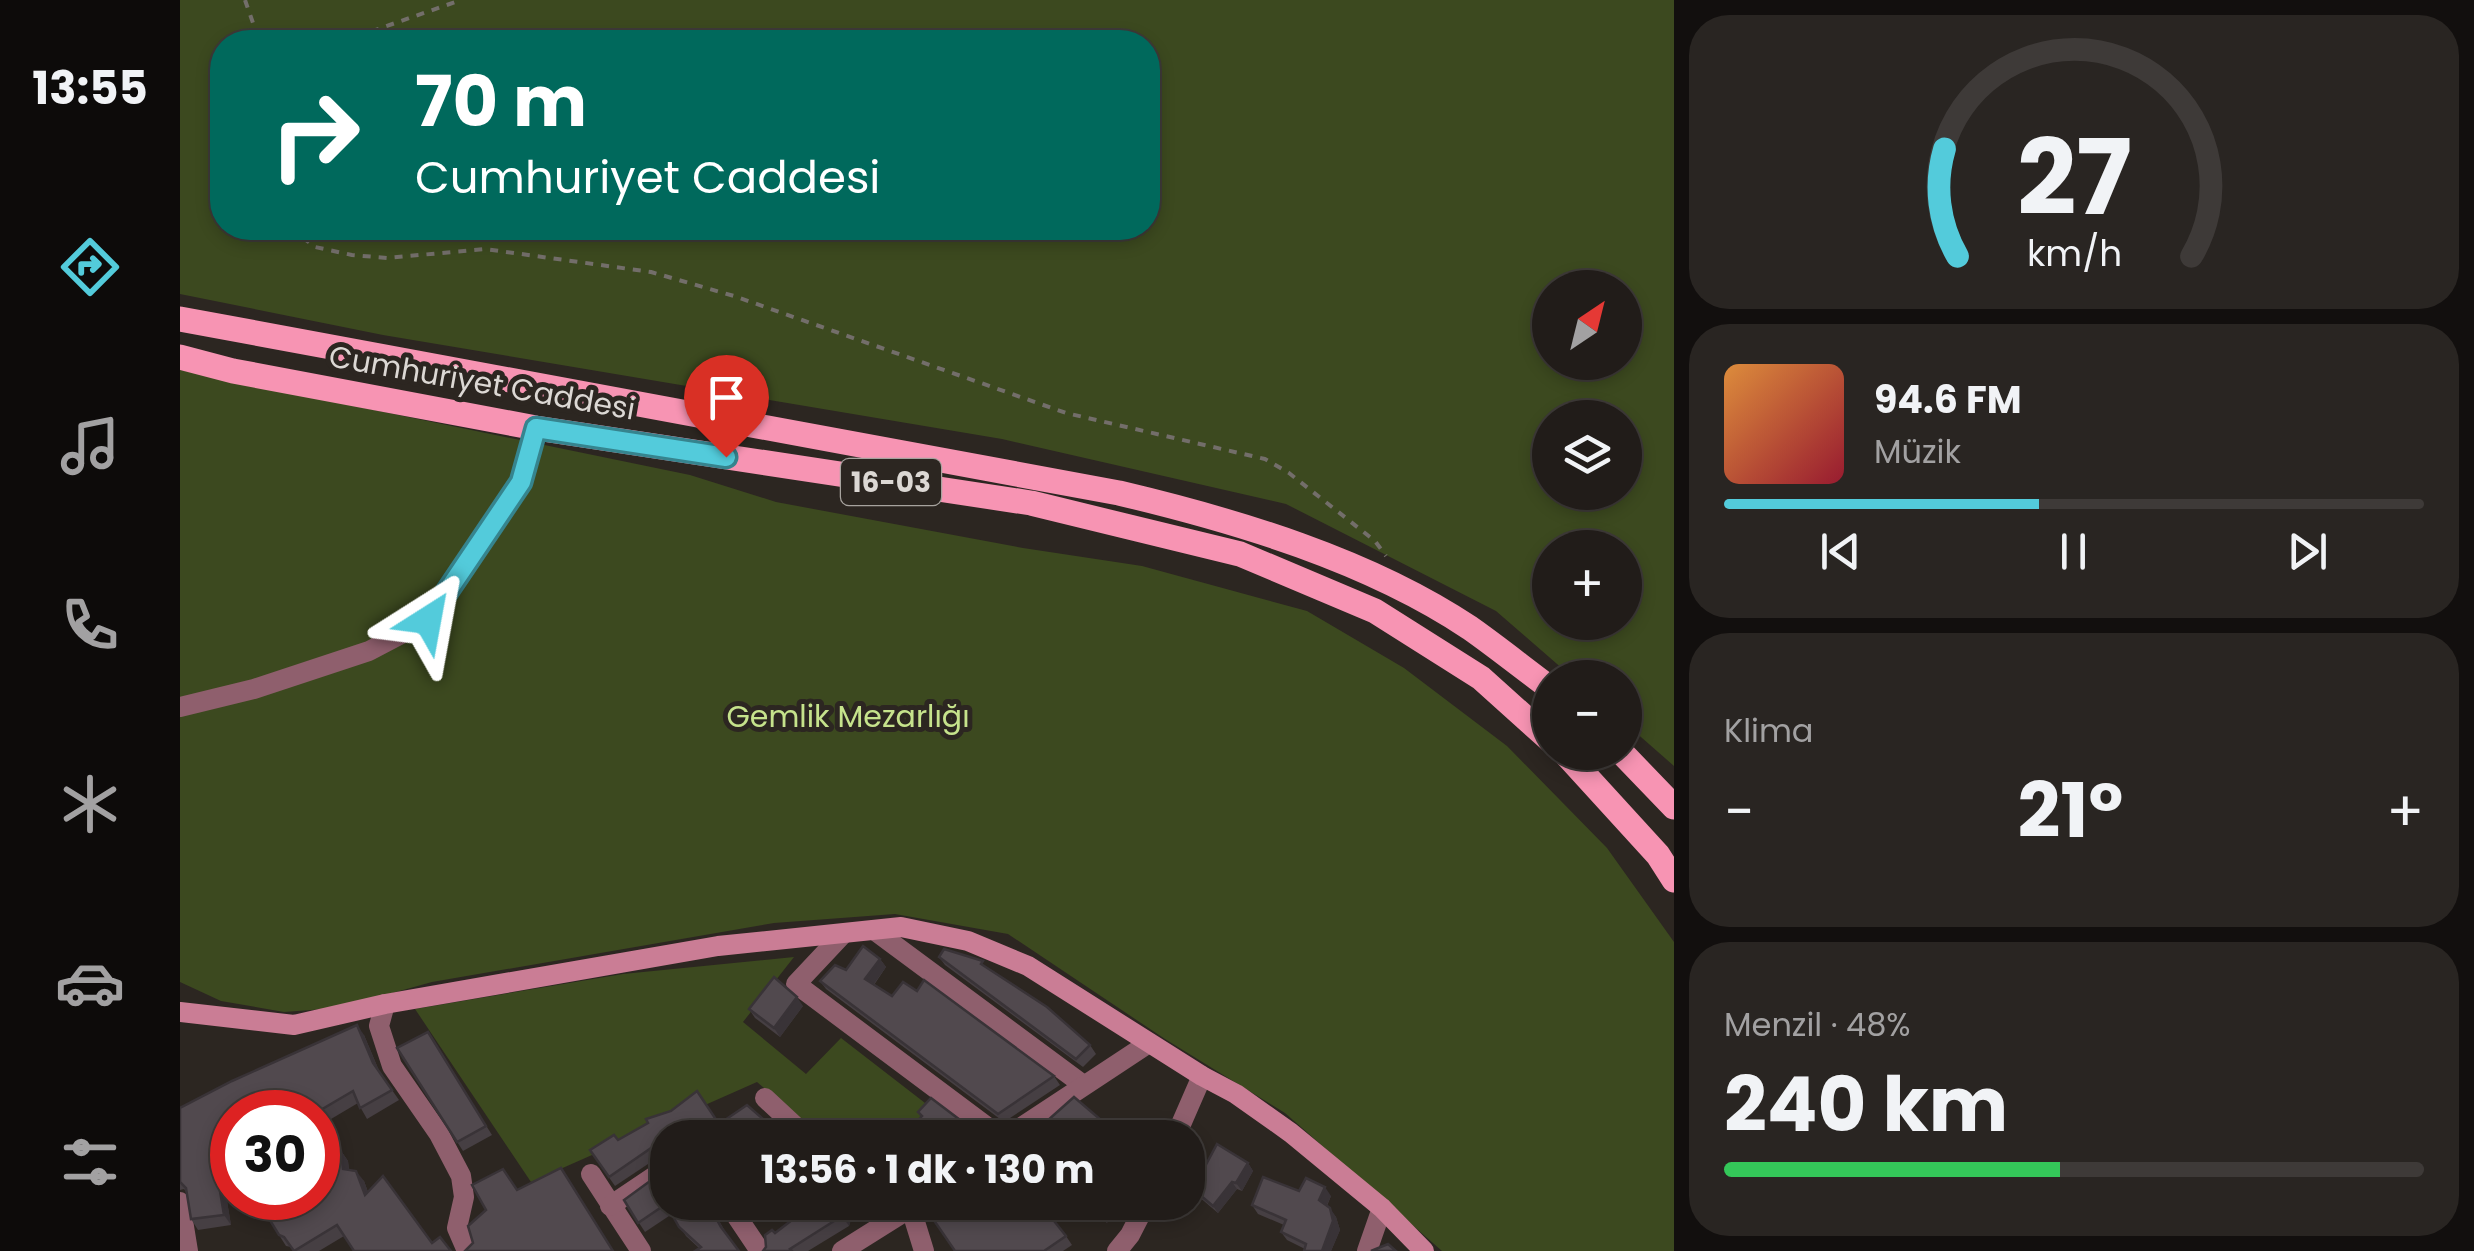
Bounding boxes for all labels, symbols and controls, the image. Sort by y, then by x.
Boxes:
text: 70 m [415,52,587,151]
text: 13:55 [32,57,148,120]
icon: right [250,70,380,200]
text: 27 [2016,105,2132,250]
text: Cumhuriyet Caddesi [415,146,880,209]
text: km/h [2026,228,2122,279]
icon: directions [55,232,125,302]
north arrow [1532,270,1642,380]
map controls [1532,270,1642,770]
street label: Cumhuriyet Caddesi [326,334,639,431]
pin [684,355,769,458]
icon: arrive [699,370,754,425]
text: 94.6 FM [1874,373,2022,426]
button: layers [1532,400,1642,510]
icon: music [55,411,125,481]
text: Müzik [1874,429,1961,474]
road number: 16-03 [841,459,941,505]
icon: previous [1813,524,1868,579]
icon: pause [2046,524,2101,579]
icon: next [2280,524,2335,579]
button: + [1532,530,1642,640]
position arrow [376,568,480,672]
icon: phone [55,590,125,660]
button: − [1532,660,1642,770]
park label: Gemlik Mezarlığı [726,695,970,738]
text: Klima [1724,708,1814,753]
text: 21° [2017,758,2123,863]
icon: climate [55,769,125,839]
text: − [1724,773,1754,850]
text: + [2386,773,2424,850]
icon: car [55,948,125,1018]
text: Menzil · 48% [1724,1002,1911,1047]
text: 240 km [1724,1052,2008,1157]
speed limit sign: 30 [210,1090,340,1220]
icon: filters [55,1127,125,1197]
text: 13:56 · 1 dk · 130 m [761,1143,1094,1196]

